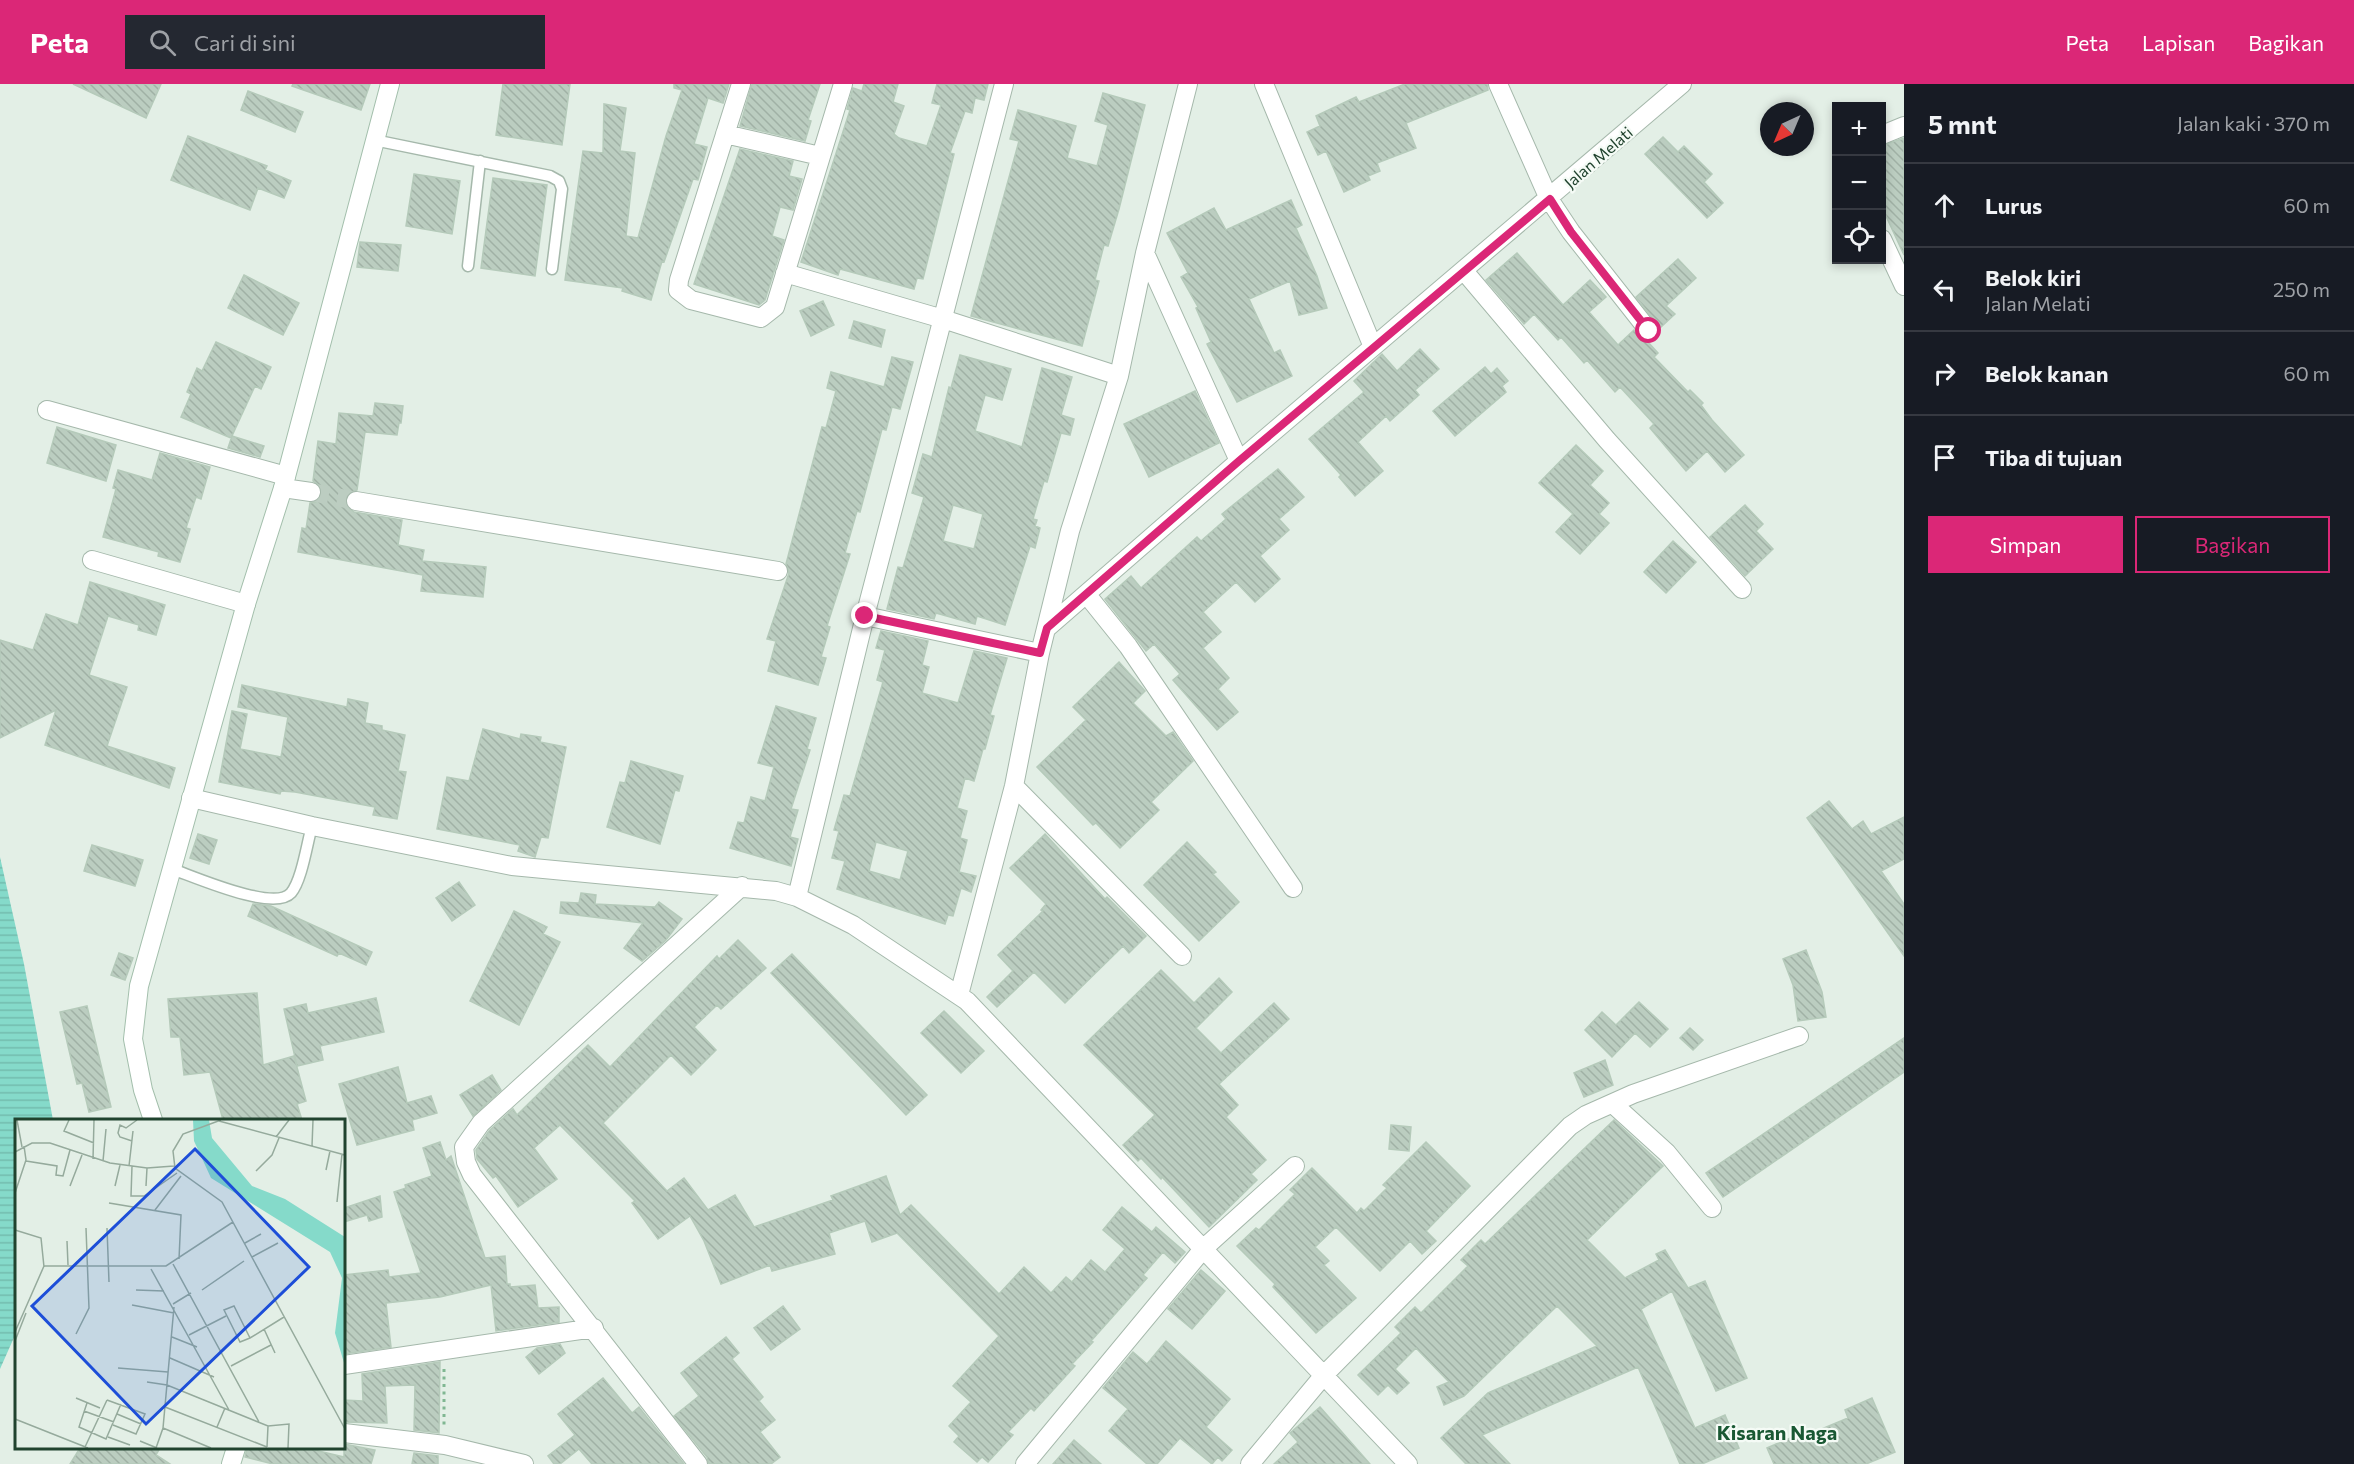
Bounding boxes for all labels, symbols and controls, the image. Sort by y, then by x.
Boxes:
search box [125,15,545,69]
text: Peta [30,25,89,59]
icon: search [146,26,179,59]
text: Cari di sini [194,29,296,56]
text: Peta [2066,30,2109,55]
text: Lapisan [2142,30,2215,55]
text: Bagikan [2248,30,2324,55]
north arrow [1760,102,1814,156]
map controls [1832,102,1886,264]
button: + [1832,102,1886,156]
text: 5 mnt [1928,108,1997,139]
text: Jalan kaki · 370 m [2177,111,2330,135]
street label: Jalan Melati [1560,122,1636,192]
button: − [1832,156,1886,210]
icon: ahead [1928,189,1961,222]
text: Lurus [1985,192,2042,219]
text: 60 m [2284,193,2330,217]
button: locate [1832,210,1886,264]
text: Belok kiri [1985,264,2081,291]
icon: left [1928,273,1961,306]
text: 250 m [2273,277,2330,301]
text: Jalan Melati [1985,291,2091,315]
route start [1635,317,1661,343]
icon: right [1928,357,1961,390]
text: Belok kanan [1985,360,2108,387]
text: 60 m [2284,361,2330,385]
icon: arrive [1928,441,1961,474]
text: Tiba di tujuan [1985,444,2122,471]
button: Simpan [1928,516,2123,573]
button: Bagikan [2135,516,2330,573]
route end [851,602,877,628]
inset map [15,1119,345,1449]
district label: Kisaran Naga [1717,1420,1837,1444]

